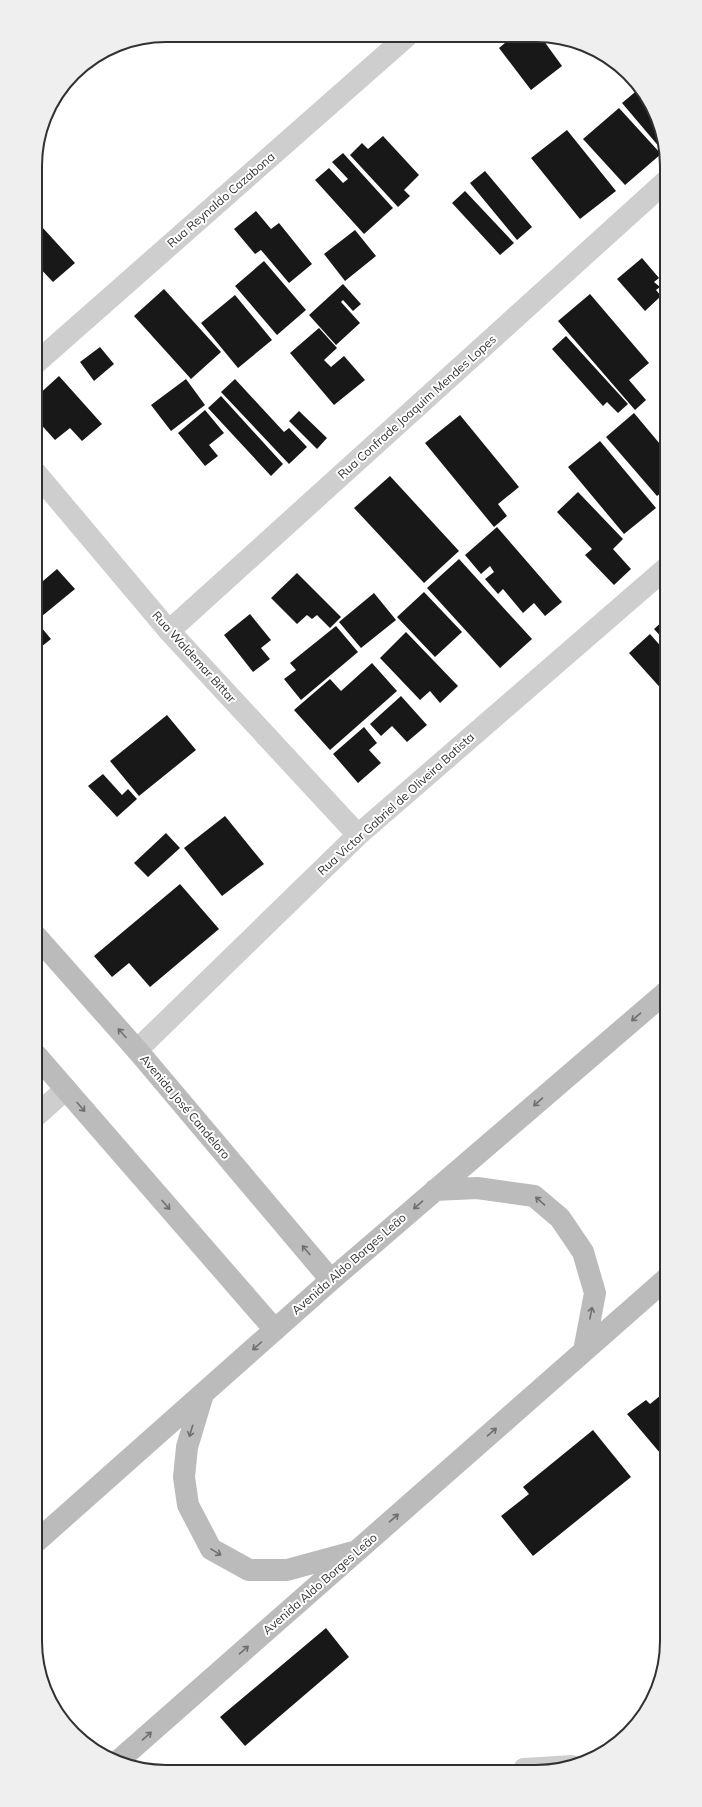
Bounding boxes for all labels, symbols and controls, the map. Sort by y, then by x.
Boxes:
street label: Rua Reynaldo Cazabona [164,149,278,250]
street label: Rua Confrade Joaquim Mendes Lopes [334,331,499,482]
street label: Rua Waldemar Bittar [149,608,240,706]
street label: Rua Victor Gabriel de Oliveira Batista [314,729,477,878]
one-way arrow [631,1013,641,1022]
one-way arrow [118,1028,127,1038]
street label: Avenida José Candeloro [137,1051,234,1162]
one-way arrow [533,1097,543,1106]
one-way arrow [76,1101,85,1112]
one-way arrow [535,1196,545,1206]
one-way arrow [161,1199,170,1209]
one-way arrow [413,1200,423,1209]
street label: Avenida Aldo Borges Leão [288,1210,409,1317]
one-way arrow [301,1245,310,1255]
one-way arrow [588,1307,596,1320]
one-way arrow [251,1341,262,1350]
one-way arrow [187,1425,194,1438]
one-way arrow [487,1428,497,1437]
one-way arrow [389,1514,399,1523]
street label: Avenida Aldo Borges Leão [259,1530,380,1637]
one-way arrow [210,1548,222,1556]
one-way arrow [239,1646,249,1655]
one-way arrow [141,1732,151,1741]

